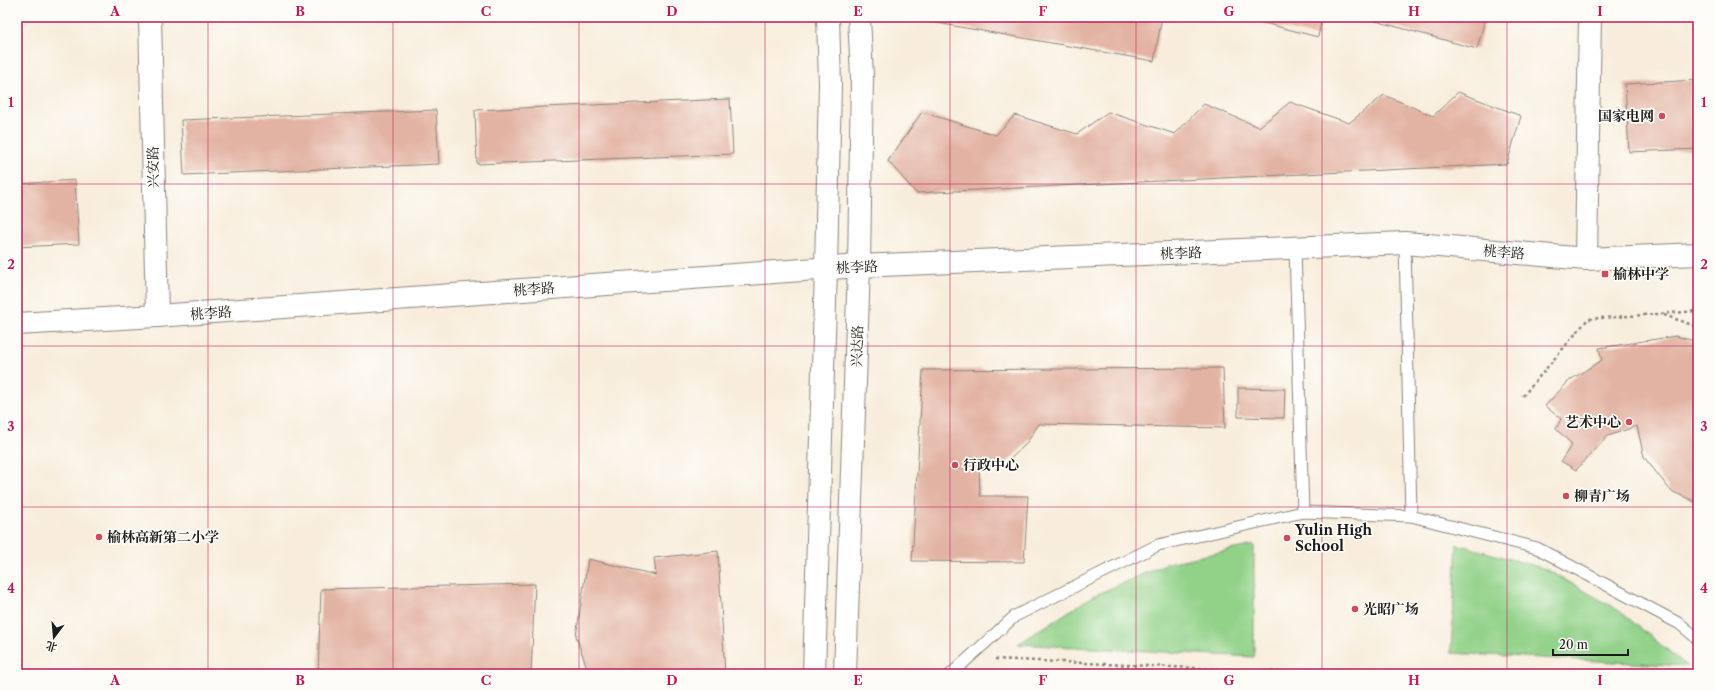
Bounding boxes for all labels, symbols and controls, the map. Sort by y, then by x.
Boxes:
text: A [109,3,121,19]
text: B [295,3,305,19]
text: C [481,3,491,19]
text: D [666,3,678,19]
text: E [853,3,863,19]
text: F [1039,3,1048,19]
text: G [1223,3,1235,19]
text: H [1408,3,1420,19]
text: I [1597,3,1603,19]
text: 1 [8,94,14,110]
text: 1 [1701,94,1707,110]
place label: 国家电网 [1598,107,1654,125]
marker: 国家电网 [1657,111,1667,121]
street label: 兴安路 [144,146,162,188]
street label: 桃李路 [1482,241,1526,263]
street label: 桃李路 [1160,243,1202,263]
text: 2 [7,256,15,272]
text: 2 [1700,256,1708,272]
street label: 桃李路 [836,257,878,277]
place label: 榆林中学 [1613,265,1669,283]
marker: 榆林中学 [1600,269,1610,279]
street label: 桃李路 [512,279,556,299]
street label: 桃李路 [189,303,233,323]
street label: 兴达路 [847,325,867,367]
place label: 艺术中心 [1565,413,1621,431]
marker: 艺术中心 [1624,417,1634,427]
text: 3 [7,418,15,434]
text: 3 [1700,418,1708,434]
place label: 行政中心 [963,456,1019,474]
marker: 行政中心 [950,460,960,470]
place label: 柳青广场 [1574,487,1630,505]
marker: 柳青广场 [1561,491,1571,501]
place label: Yulin High School [1294,521,1372,555]
place label: 榆林高新第二小学 [107,528,219,546]
marker: 榆林高新第二小学 [94,532,104,542]
marker: Yulin High School [1282,533,1292,543]
text: 4 [7,580,15,596]
text: 4 [1700,580,1708,596]
place label: 光昭广场 [1363,600,1419,618]
marker: 光昭广场 [1350,604,1360,614]
north arrow [34,617,74,657]
scale bar [1553,631,1628,657]
text: 20 m [1559,637,1588,652]
text: 北 [44,638,58,655]
text: A [109,672,121,688]
text: B [295,672,305,688]
text: C [481,672,491,688]
text: D [666,672,678,688]
text: E [853,672,863,688]
text: F [1039,672,1048,688]
text: G [1223,672,1235,688]
text: H [1408,672,1420,688]
text: I [1597,672,1603,688]

